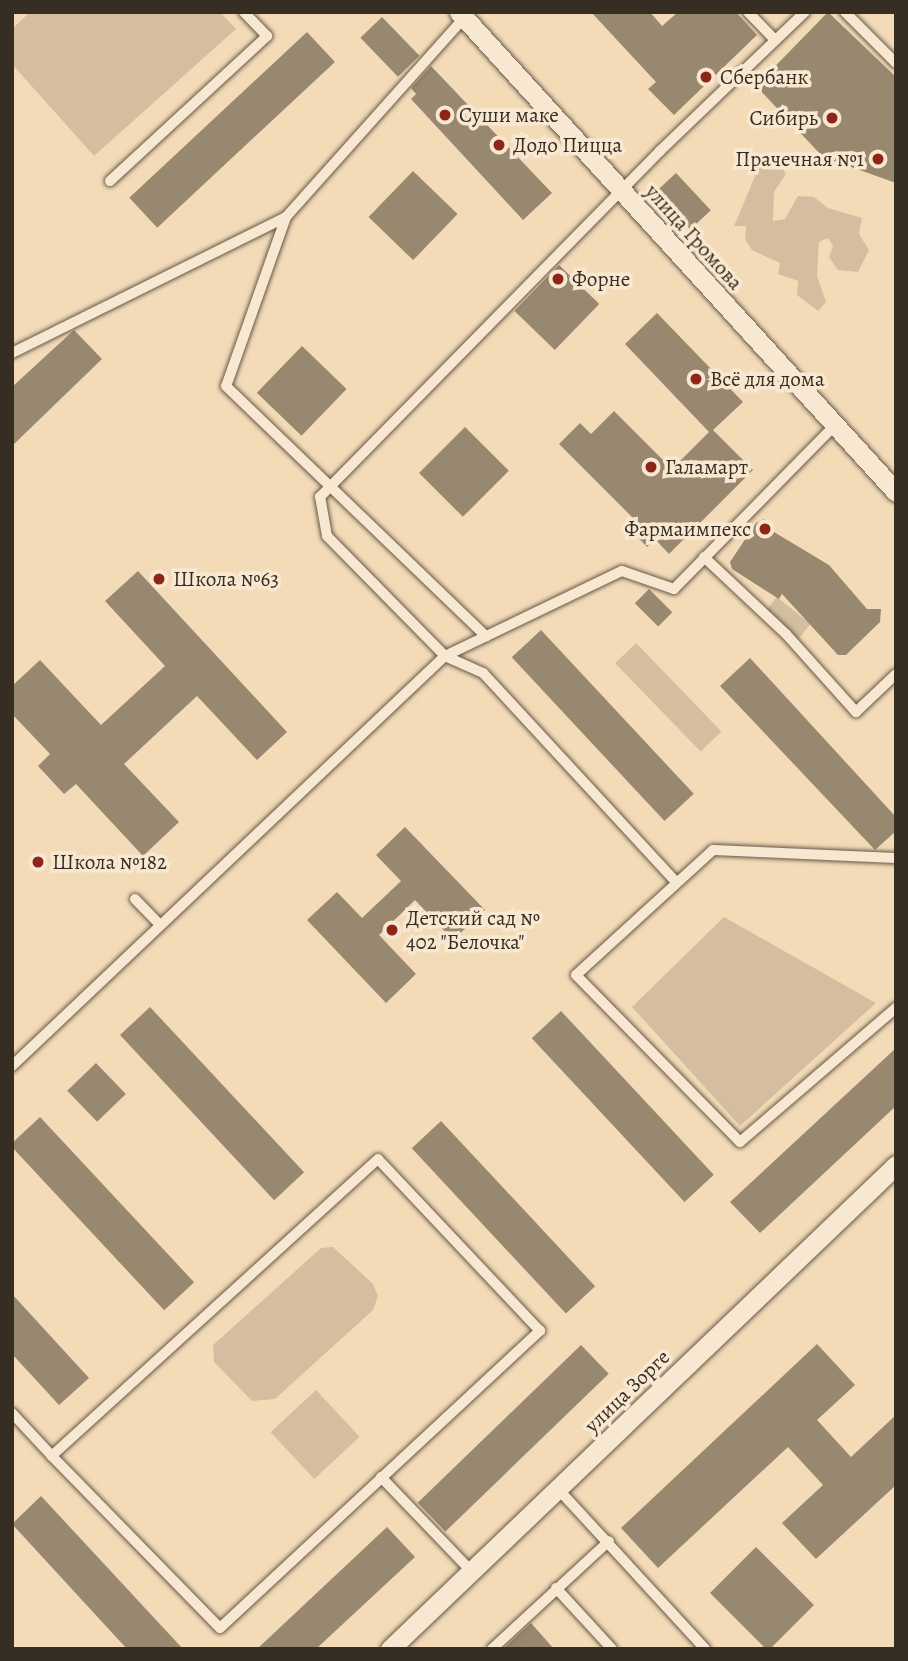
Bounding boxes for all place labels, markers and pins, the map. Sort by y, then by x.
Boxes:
place label: Сбербанк [720,64,808,90]
marker: Сбербанк [698,69,714,85]
place label: Суши маке [459,102,559,128]
place label: Сибирь [749,105,818,131]
marker: Суши маке [437,107,453,123]
marker: Сибирь [824,110,840,126]
place label: Додо Пицца [513,132,622,158]
marker: Додо Пицца [491,137,507,153]
place label: Прачечная №1 [735,146,864,172]
marker: Прачечная №1 [870,151,886,167]
place label: Форне [572,266,630,292]
marker: Форне [550,271,566,287]
place label: Всё для дома [710,366,825,392]
marker: Всё для дома [688,371,704,387]
place label: Галамарт [665,454,748,480]
marker: Галамарт [643,459,659,475]
place label: Фармаимпекс [624,516,751,542]
marker: Фармаимпекс [757,521,773,537]
place label: Школа №63 [173,566,279,592]
marker: Школа №63 [151,571,167,587]
place label: Школа №182 [52,849,167,875]
marker: Школа №182 [30,854,46,870]
place label: Детский сад № 402 "Белочка" [406,905,540,955]
marker: Детский сад № 402 "Белочка" [384,922,400,938]

